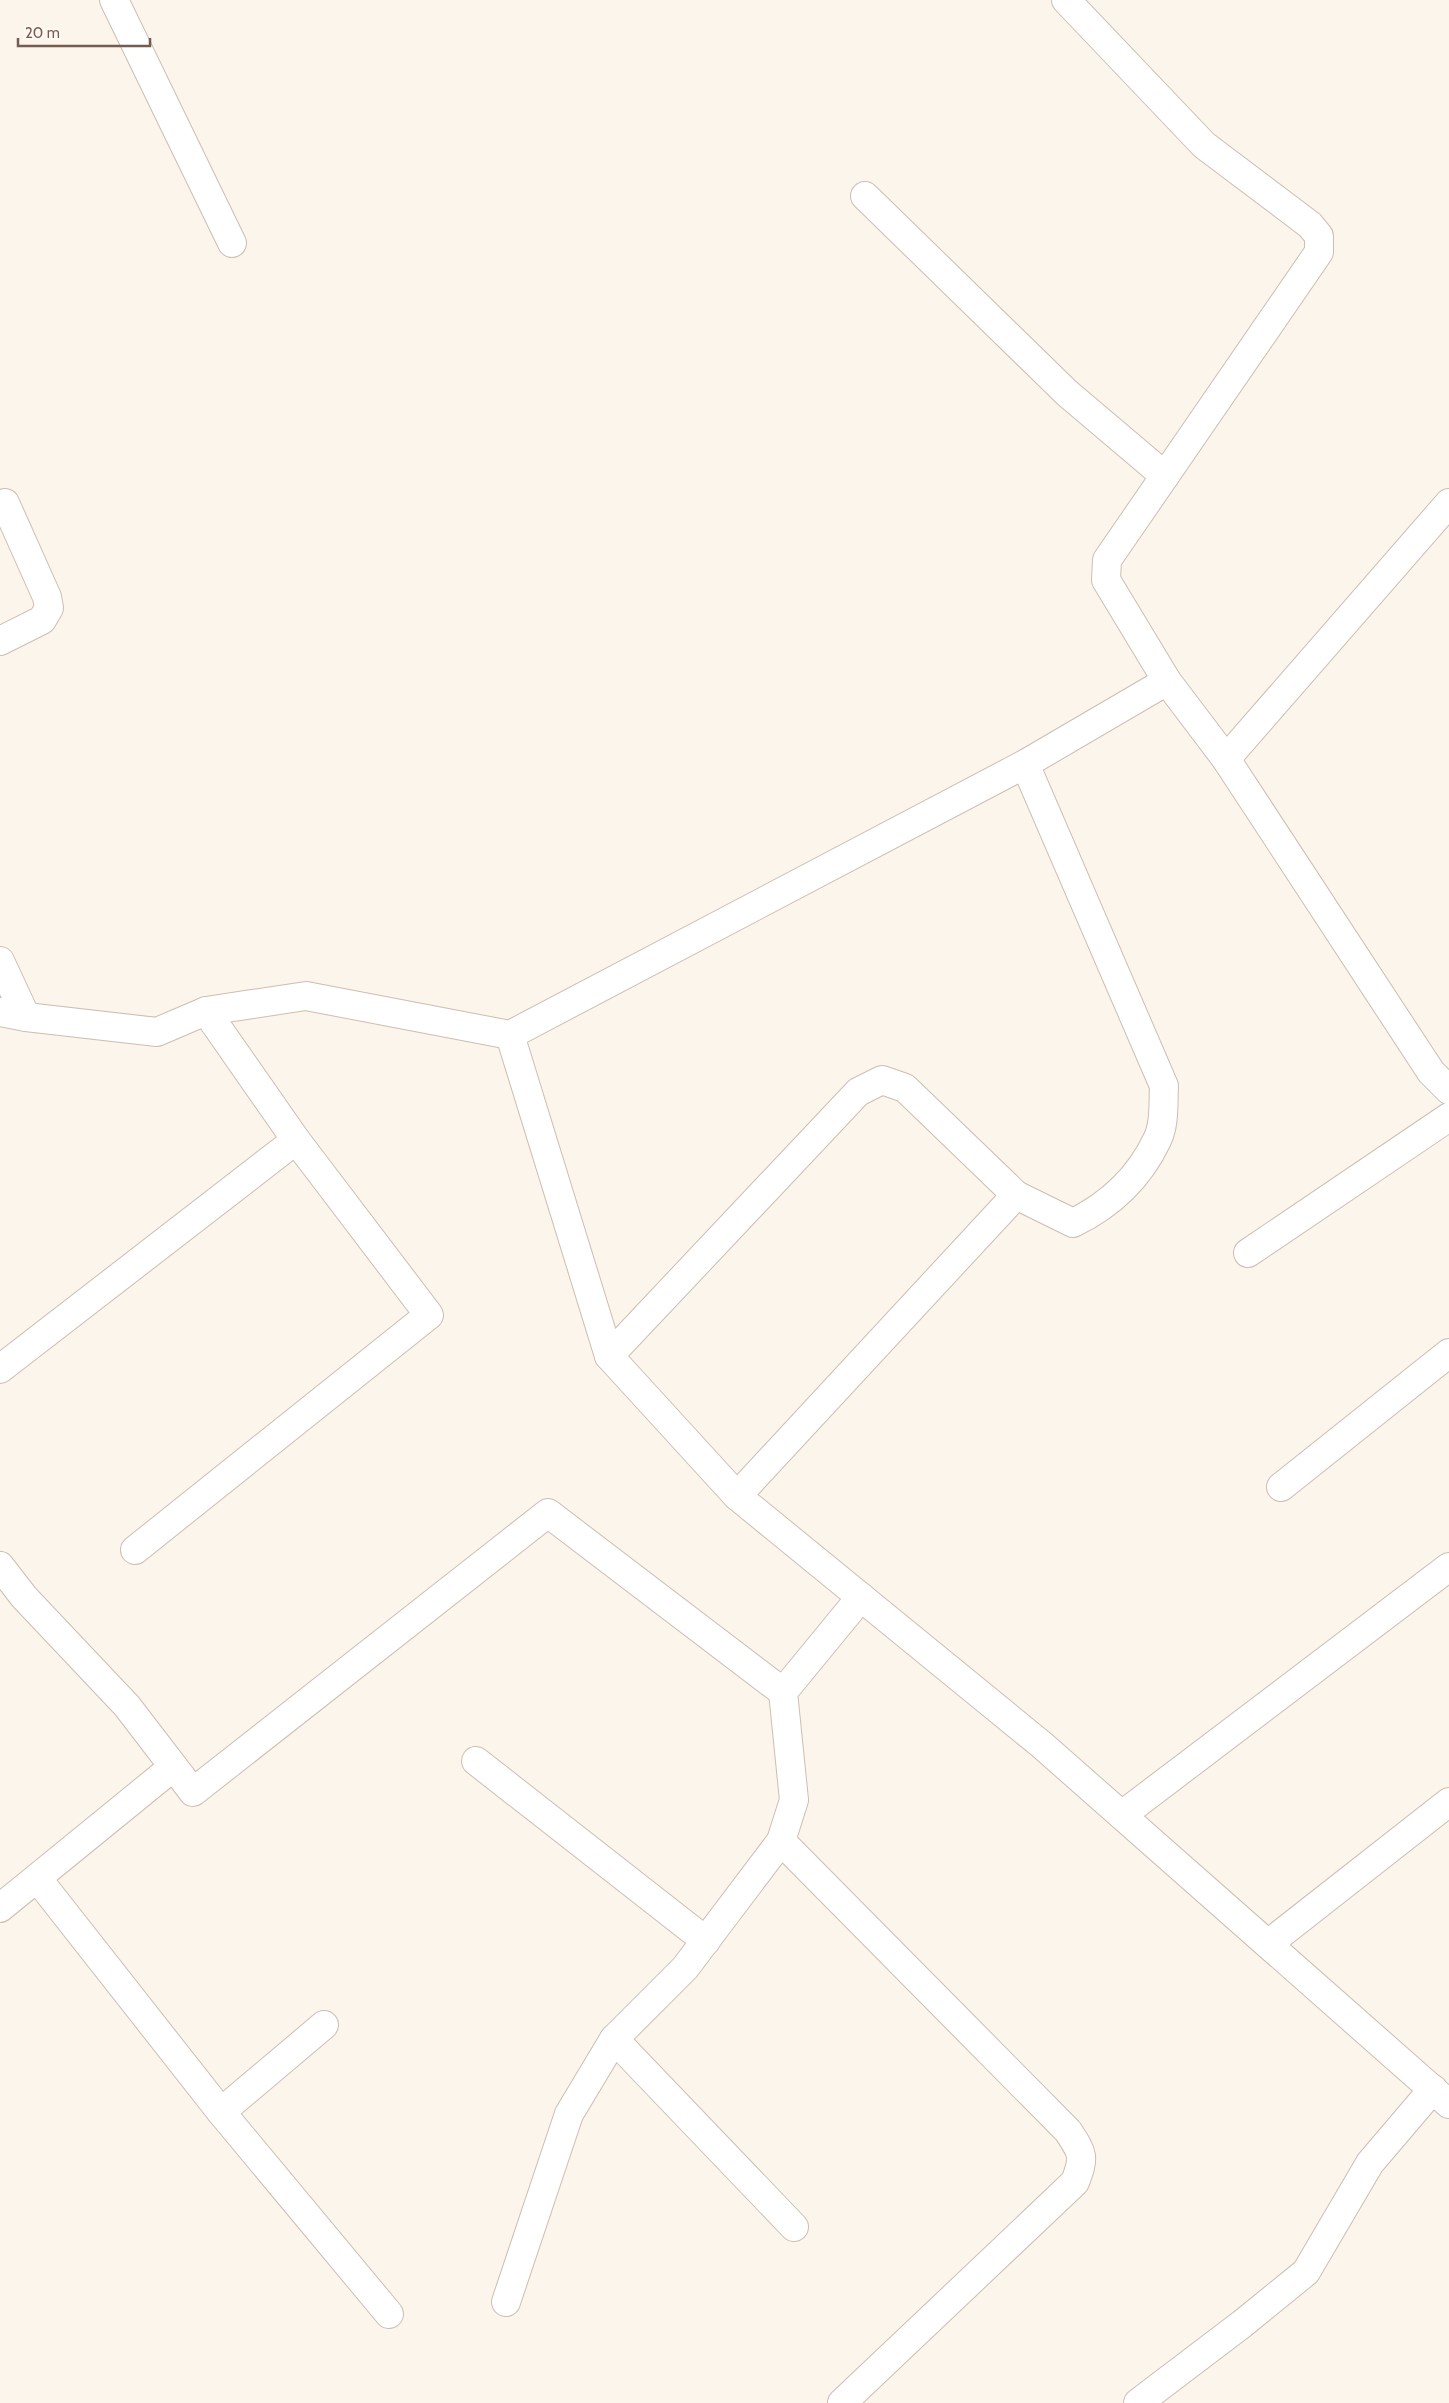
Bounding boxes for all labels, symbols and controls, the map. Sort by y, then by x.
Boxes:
scale bar [18,15,150,47]
text: 20 m [25,24,60,42]

